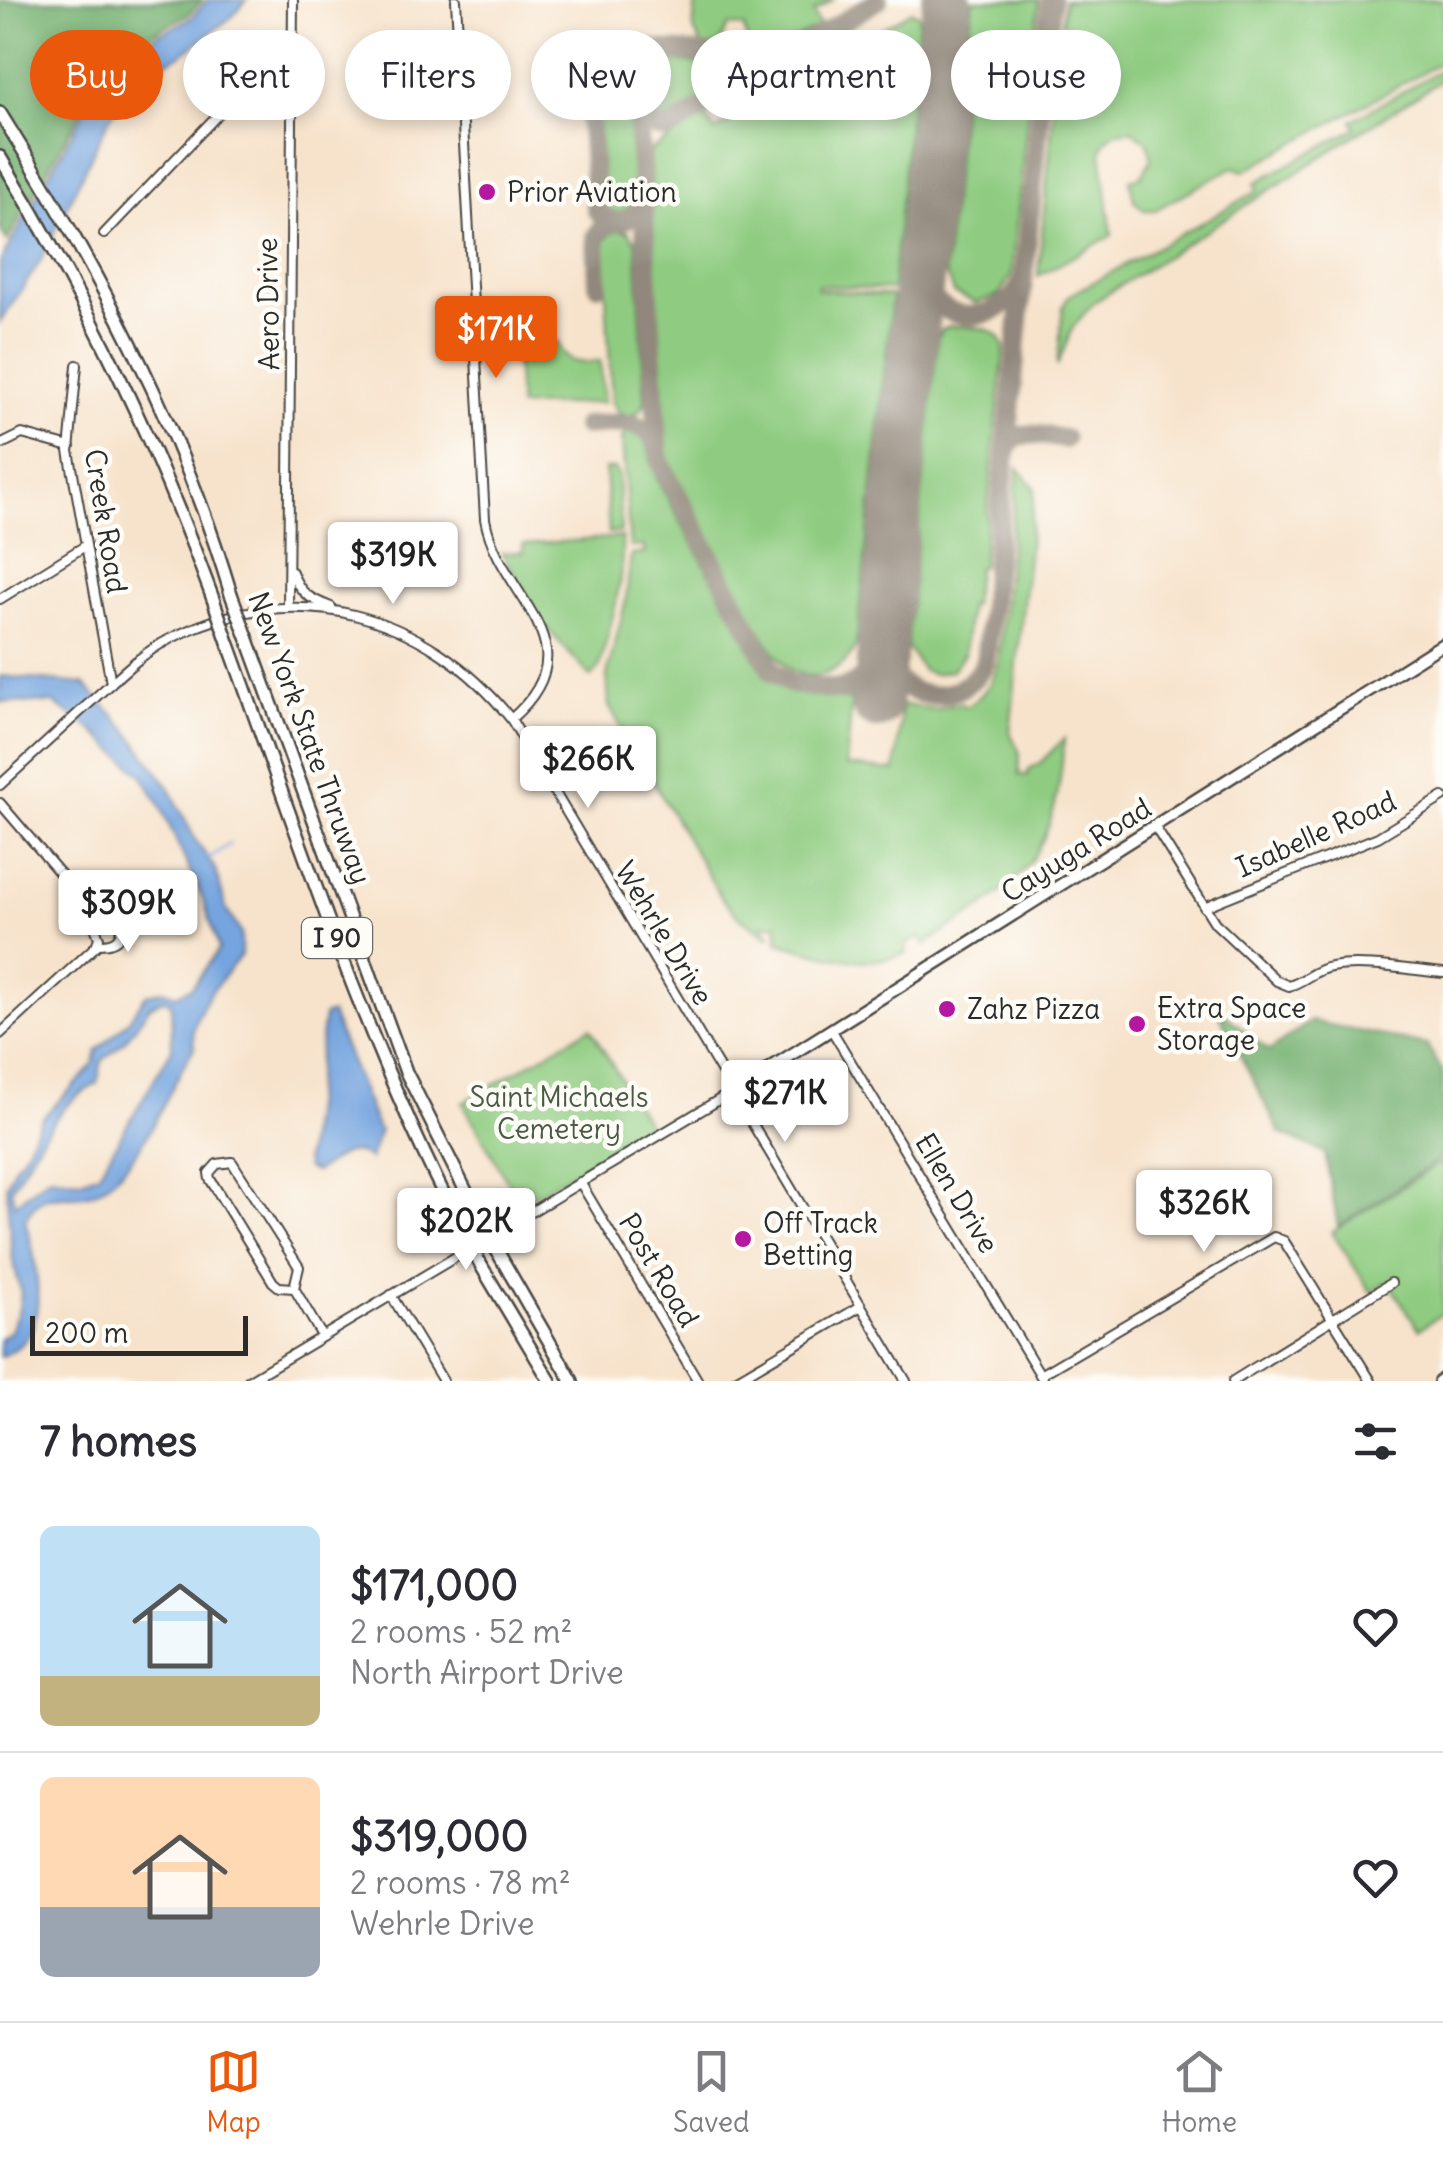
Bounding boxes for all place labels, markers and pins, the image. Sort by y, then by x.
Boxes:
place label: Prior Aviation [507,174,677,210]
marker: Prior Aviation [476,181,498,203]
pin: $171K [426,296,566,381]
pin: $319K [323,522,463,607]
pin: $266K [518,726,658,811]
pin: $309K [58,870,198,955]
place label: Extra Space Storage [1157,990,1306,1058]
place label: Zahz Pizza [967,991,1100,1027]
marker: Zahz Pizza [936,998,958,1020]
marker: Extra Space Storage [1126,1013,1148,1035]
pin: $271K [715,1060,855,1145]
pin: $326K [1134,1170,1274,1255]
pin: $202K [396,1188,536,1273]
place label: Off Track Betting [763,1205,878,1273]
marker: Off Track Betting [732,1228,754,1250]

